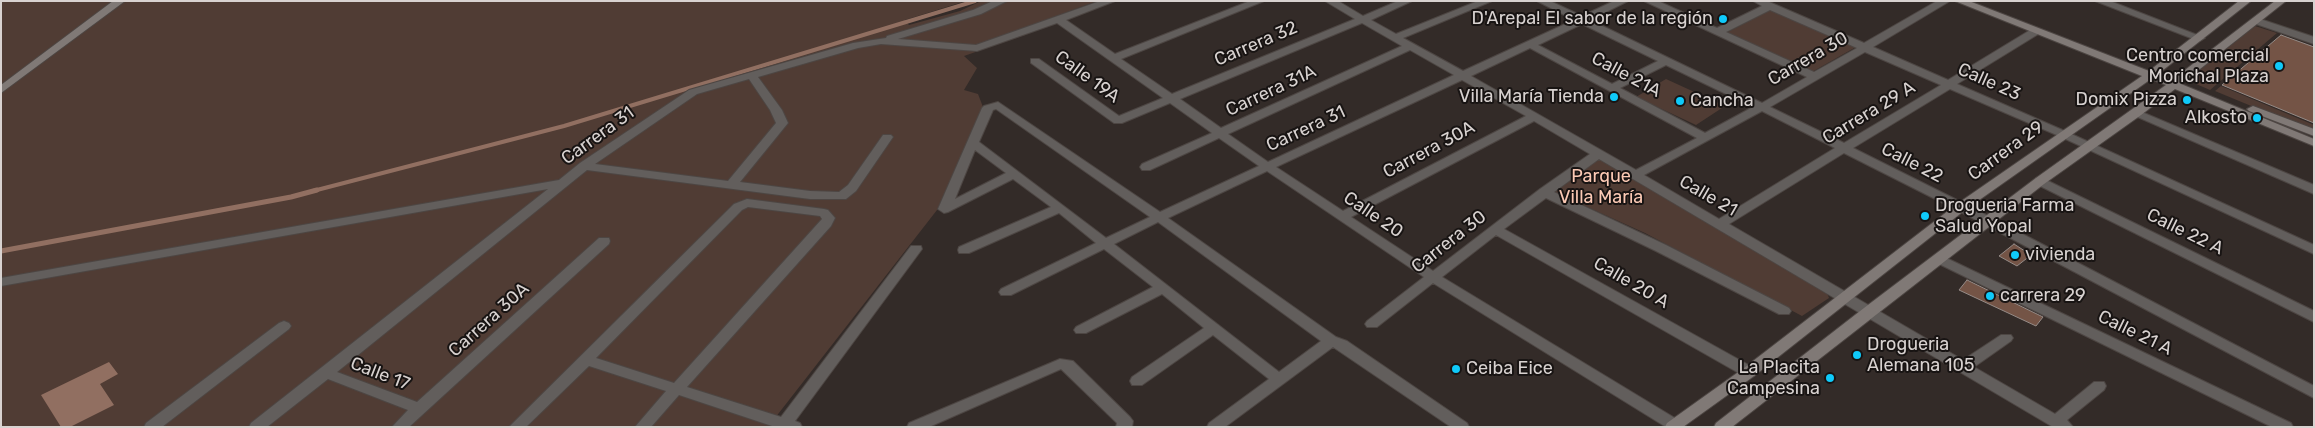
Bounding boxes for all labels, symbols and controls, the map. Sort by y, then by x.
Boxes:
place label: D'Arepa! El sabor de la región [1471,8,1713,30]
marker: D'Arepa! El sabor de la región [1717,13,1729,25]
street label: Carrera 32 [1211,17,1301,71]
street label: Carrera 30 [1764,27,1852,91]
place label: Centro comercial Morichal Plaza [2126,45,2269,88]
street label: Calle 19A [1050,46,1124,108]
street label: Calle 21A [1588,48,1664,102]
street label: Calle 23 [1954,59,2024,105]
marker: Centro comercial Morichal Plaza [2273,60,2285,72]
street label: Carrera 31A [1223,61,1319,121]
street label: Carrera 29 A [1819,77,1919,149]
place label: Villa María Tienda [1459,86,1604,108]
place label: Domix Pizza [2076,89,2177,111]
place label: Cancha [1690,90,1754,112]
marker: Villa María Tienda [1608,91,1620,103]
marker: Domix Pizza [2181,94,2193,106]
marker: Cancha [1674,95,1686,107]
street label: Carrera 31 [1263,101,1349,157]
street label: Carrera 31 [557,102,639,170]
place label: Alkosto [2185,107,2247,129]
marker: Alkosto [2251,112,2263,124]
street label: Carrera 29 [1964,116,2048,186]
street label: Carrera 30A [1379,117,1479,183]
street label: Calle 22 [1878,138,1946,188]
park label: Parque Villa María [1559,166,1643,208]
street label: Calle 21 [1675,171,1741,221]
street label: Calle 20 [1339,187,1407,243]
place label: Drogueria Farma Salud Yopal [1935,195,2074,238]
street label: Calle 22 A [2143,204,2227,260]
street label: Carrera 30 [1407,206,1491,278]
marker: Drogueria Farma Salud Yopal [1919,210,1931,222]
place label: vivienda [2025,244,2095,266]
marker: vivienda [2009,249,2021,261]
street label: Calle 20 A [1589,253,1673,313]
street label: Carrera 30A [444,278,534,362]
place label: carrera 29 [2000,285,2086,307]
marker: carrera 29 [1984,290,1996,302]
street label: Calle 21 A [2094,306,2176,360]
place label: Drogueria Alemana 105 [1867,334,1975,376]
marker: Drogueria Alemana 105 [1851,349,1863,361]
street label: Calle 17 [347,353,413,395]
place label: La Placita Campesina [1727,357,1820,399]
place label: Ceiba Eice [1466,358,1553,380]
marker: Ceiba Eice [1450,363,1462,375]
marker: La Placita Campesina [1824,372,1836,384]

